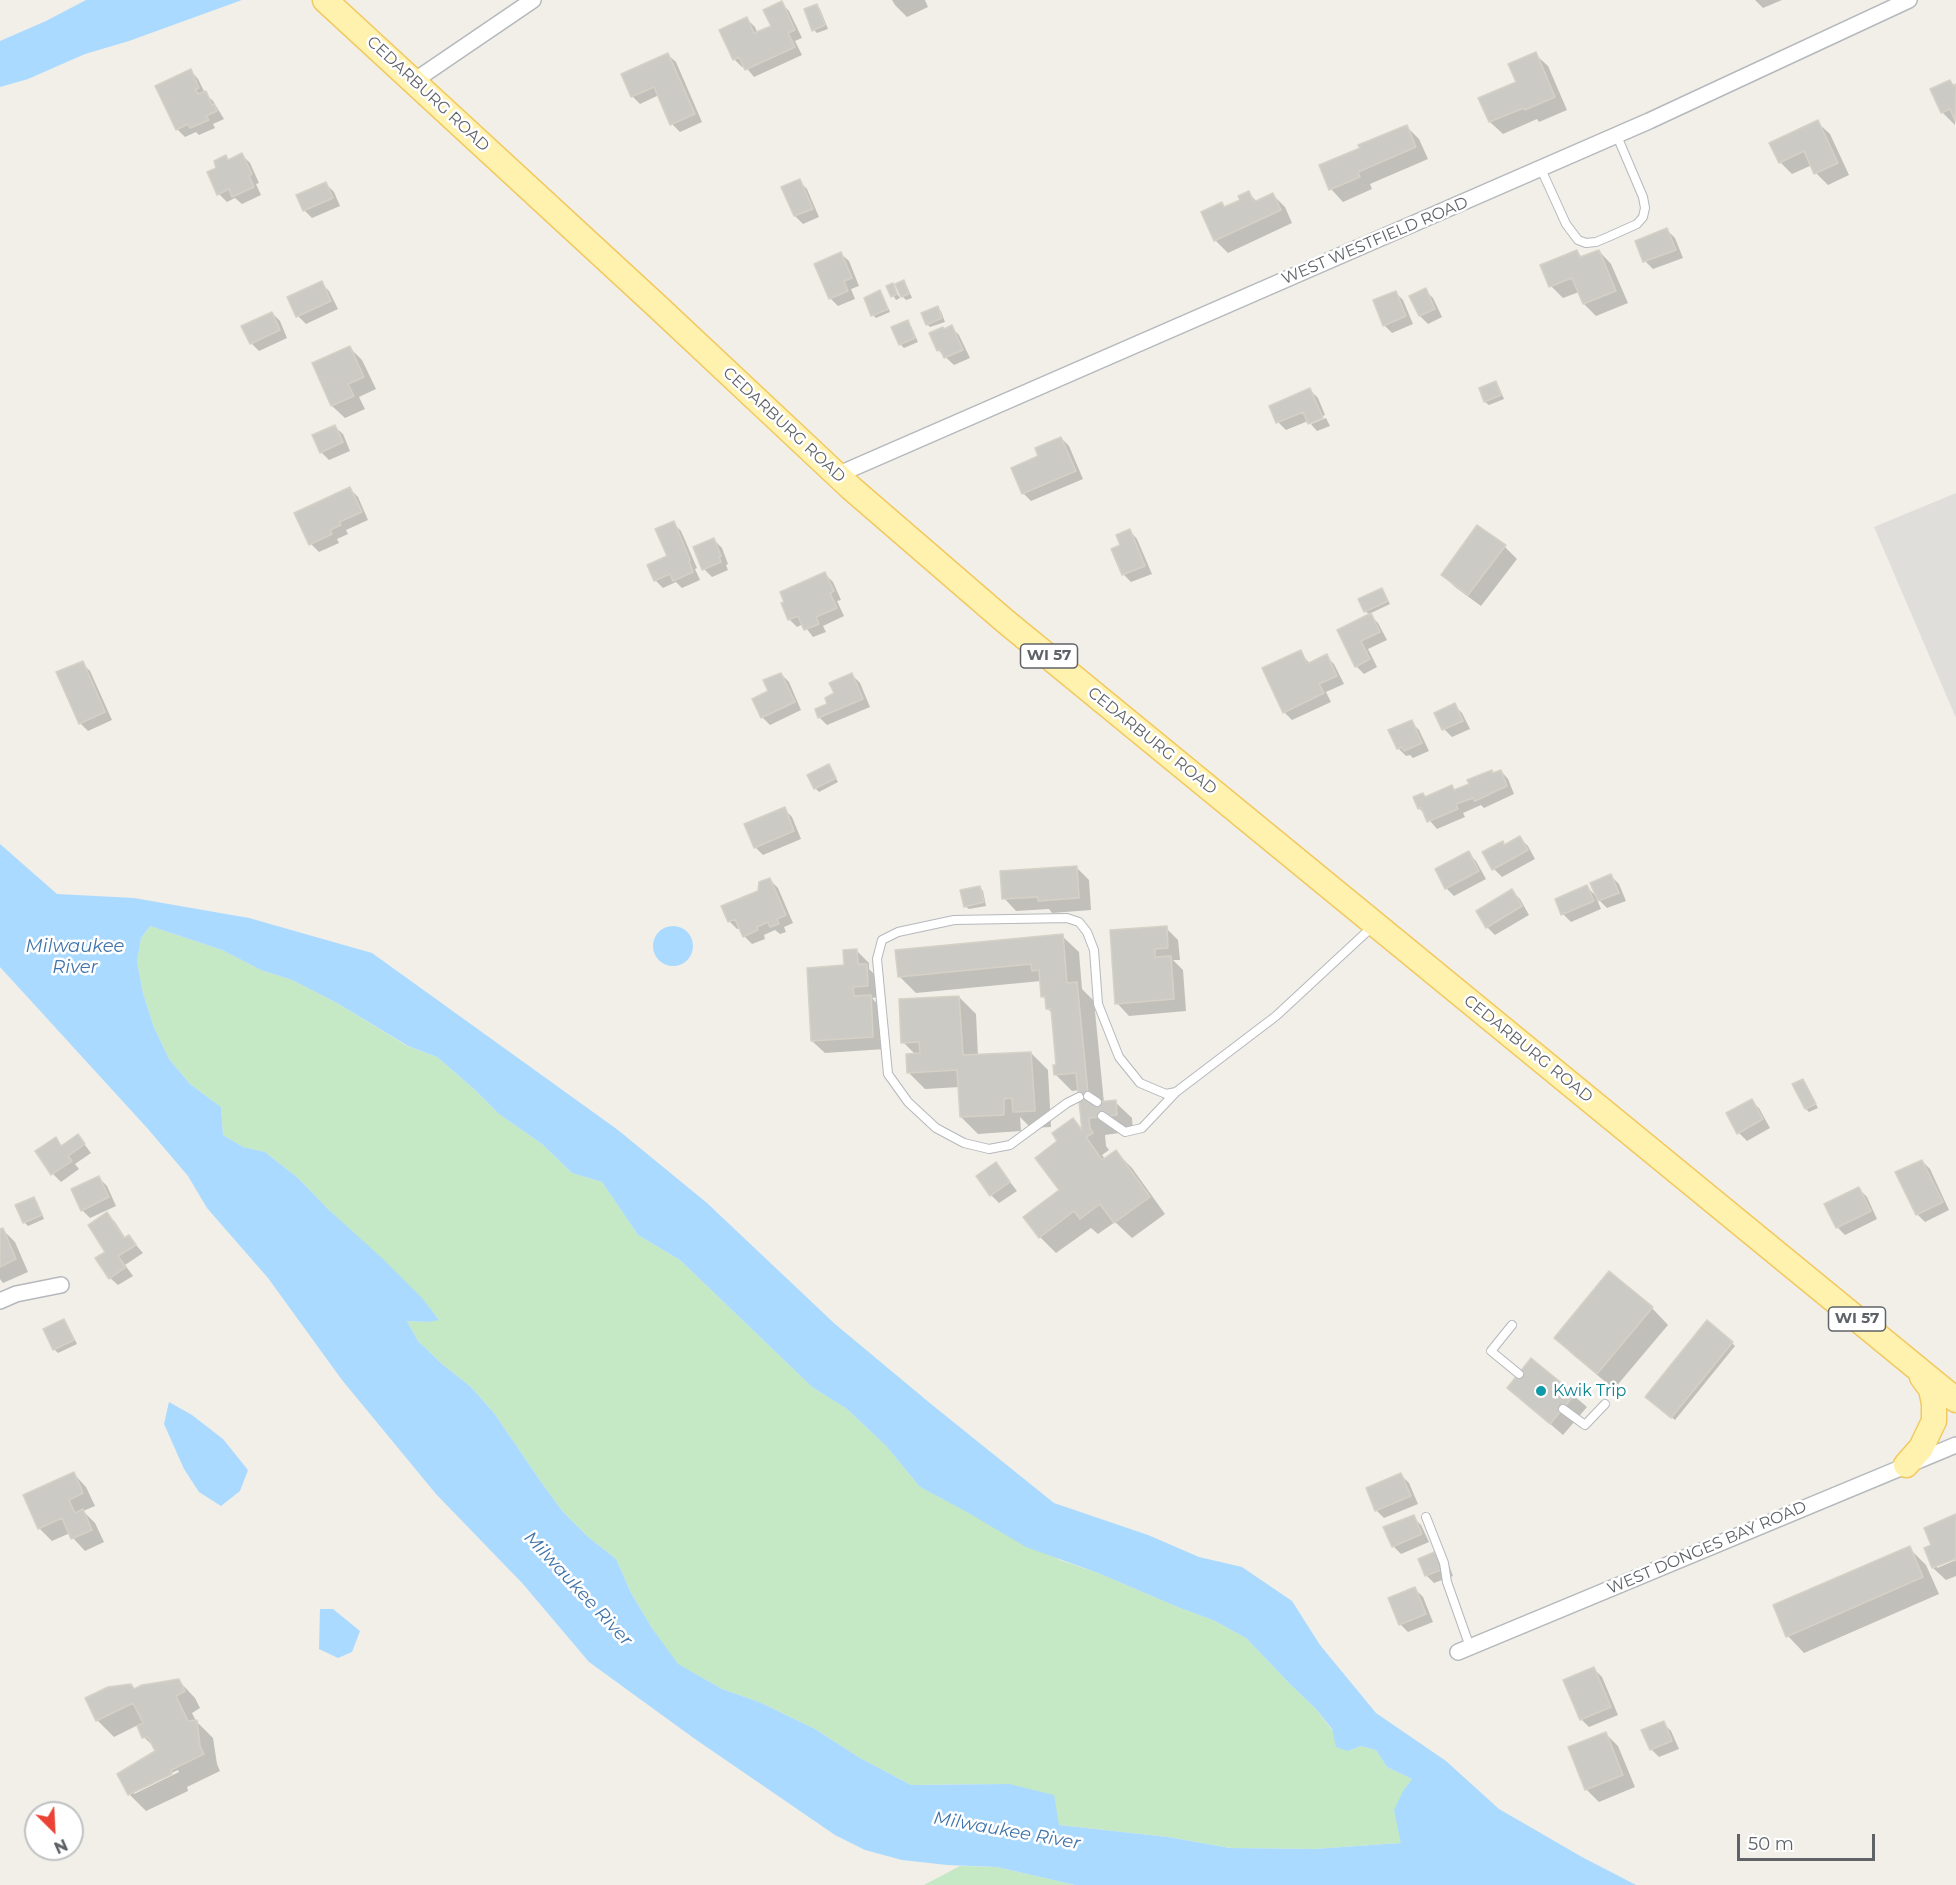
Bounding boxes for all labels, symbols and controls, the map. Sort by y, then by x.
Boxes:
street label: CEDARBURG ROAD [363,32,493,156]
street label: WEST WESTFIELD ROAD [1279,193,1471,289]
street label: CEDARBURG ROAD [719,363,849,487]
road number: WI 57 [1020,644,1078,668]
street label: CEDARBURG ROAD [1084,683,1220,799]
water label: Milwaukee River [26,936,124,978]
street label: CEDARBURG ROAD [1460,991,1596,1107]
road number: WI 57 [1828,1307,1886,1331]
place label: Kwik Trip [1553,1381,1626,1401]
marker: Kwik Trip [1534,1384,1548,1398]
street label: WEST DONGES BAY ROAD [1604,1497,1810,1599]
water label: Milwaukee River [519,1527,637,1651]
north arrow [24,1801,84,1861]
water label: Milwaukee River [932,1807,1082,1855]
scale bar [1740,1822,1878,1860]
text: 50 m [1748,1833,1794,1855]
text: N [51,1835,70,1857]

